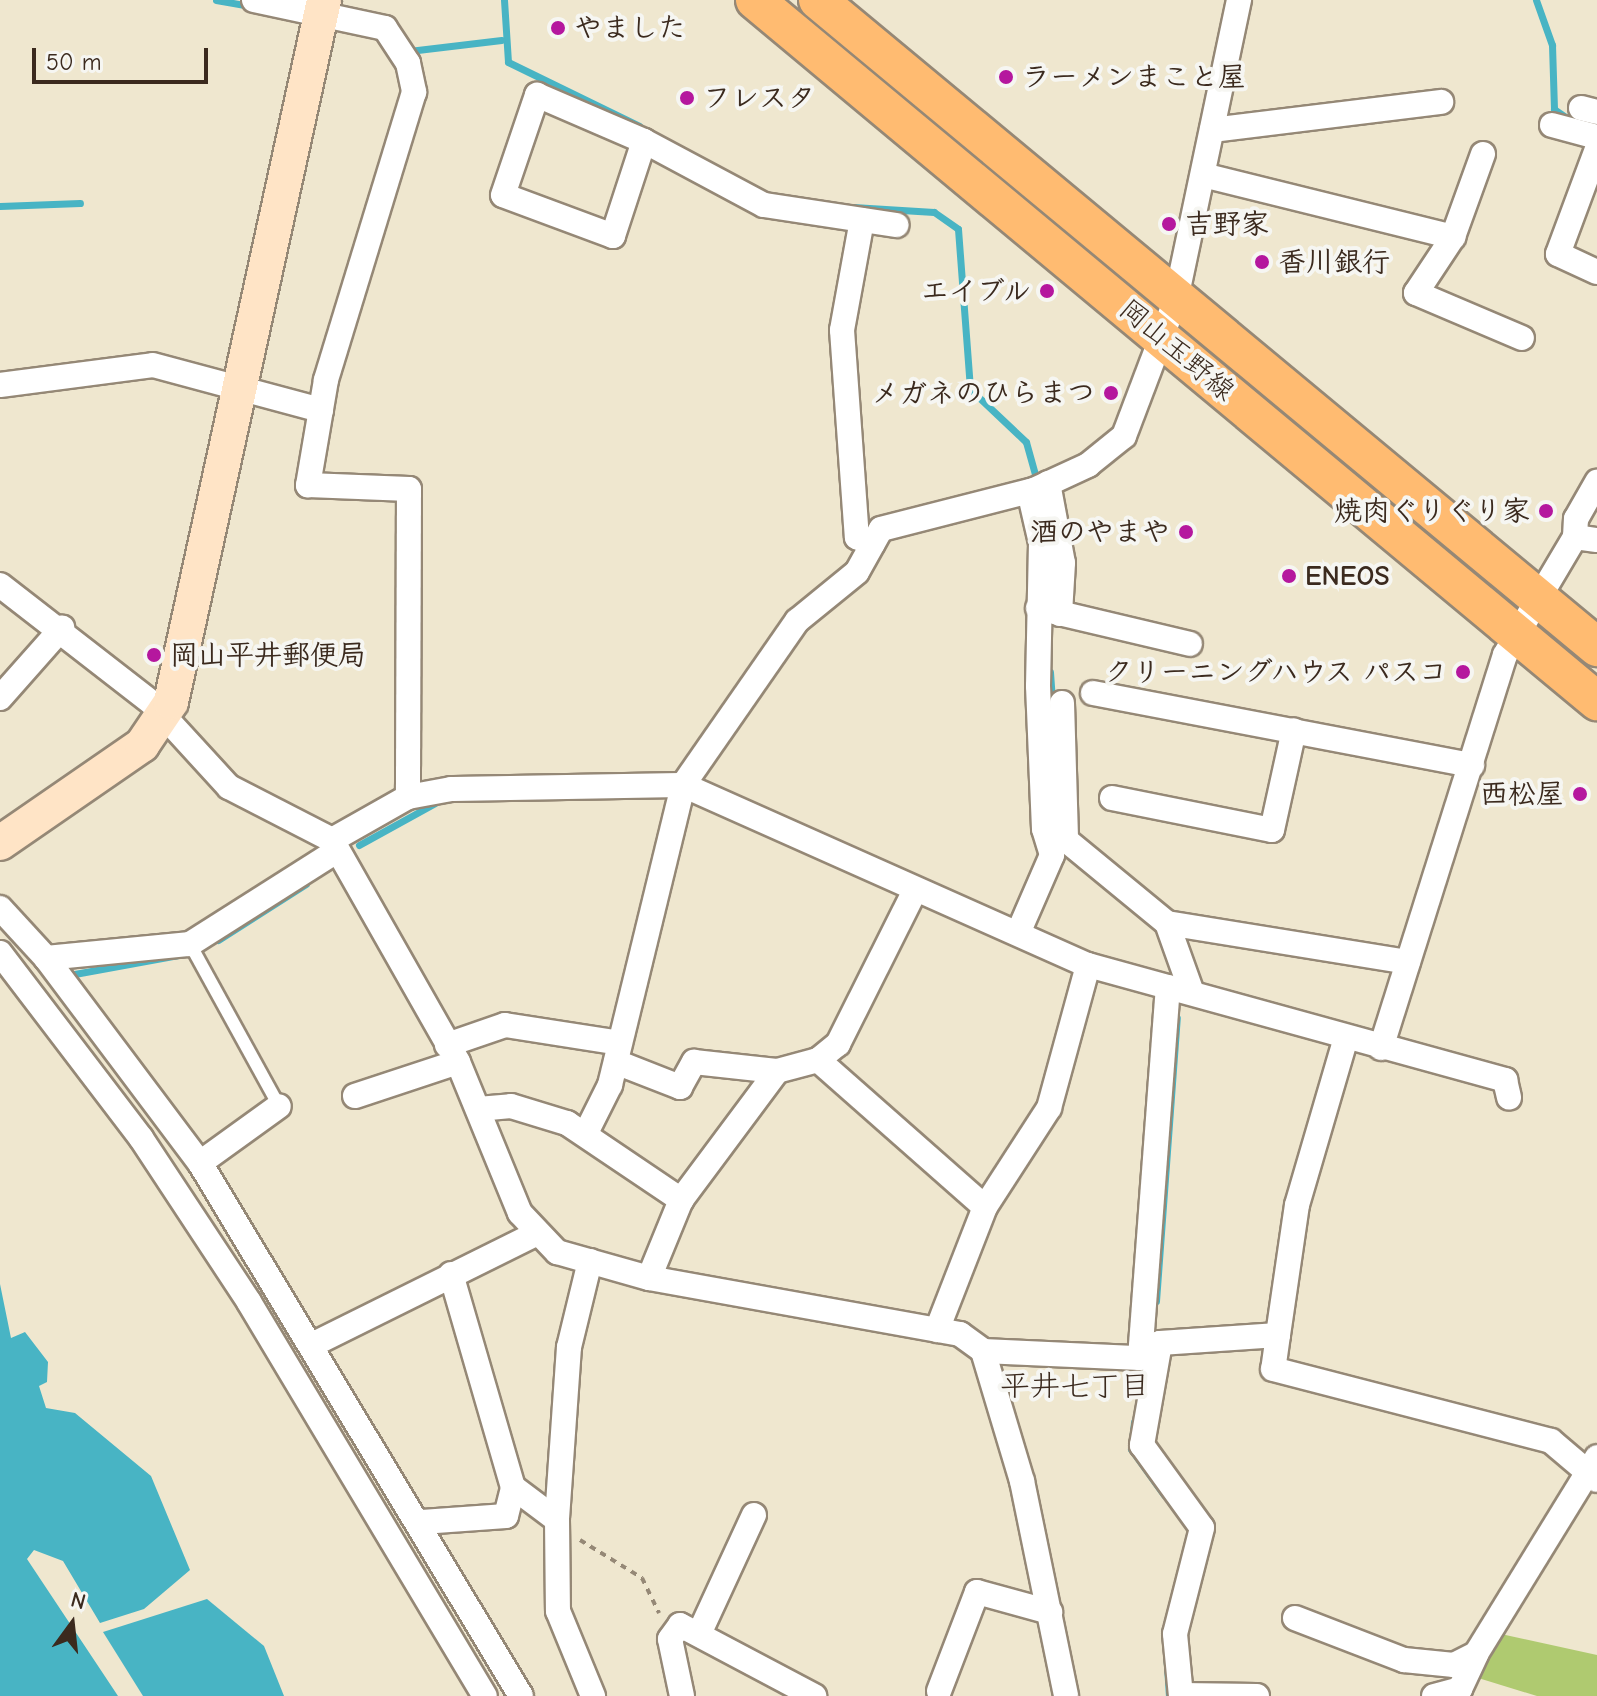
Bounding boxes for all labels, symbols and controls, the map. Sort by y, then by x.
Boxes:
place label: やました [574,11,686,45]
marker: やました [549,19,567,37]
scale bar [36,32,212,82]
text: 50 m [46,48,102,76]
place label: ラーメンまこと屋 [1022,60,1246,94]
marker: ラーメンまこと屋 [997,68,1015,86]
place label: フレスタ [703,81,815,115]
marker: フレスタ [678,89,696,107]
place label: 吉野家 [1185,207,1269,241]
marker: 吉野家 [1160,215,1178,233]
place label: 香川銀行 [1278,245,1390,279]
marker: 香川銀行 [1253,253,1271,271]
place label: エイブル [919,274,1031,308]
marker: エイブル [1038,282,1056,300]
street label: 岡山玉野線 [1113,292,1241,408]
place label: メガネのひらまつ [871,376,1095,410]
marker: メガネのひらまつ [1102,384,1120,402]
place label: 焼肉ぐりぐり家 [1334,494,1530,528]
marker: 焼肉ぐりぐり家 [1537,502,1555,520]
place label: 酒のやまや [1030,515,1170,549]
marker: 酒のやまや [1177,523,1195,541]
place label: ENEOS [1305,559,1390,593]
marker: ENEOS [1280,567,1298,585]
place label: 岡山平井郵便局 [170,638,366,672]
marker: 岡山平井郵便局 [145,646,163,664]
place label: クリーニングハウス パスコ [1101,655,1447,689]
marker: クリーニングハウス パスコ [1454,663,1472,681]
place label: 西松屋 [1480,777,1564,811]
marker: 西松屋 [1571,785,1589,803]
district label: 平井七丁目 [1000,1369,1150,1405]
north arrow [32,1584,112,1664]
text: N [68,1586,89,1615]

